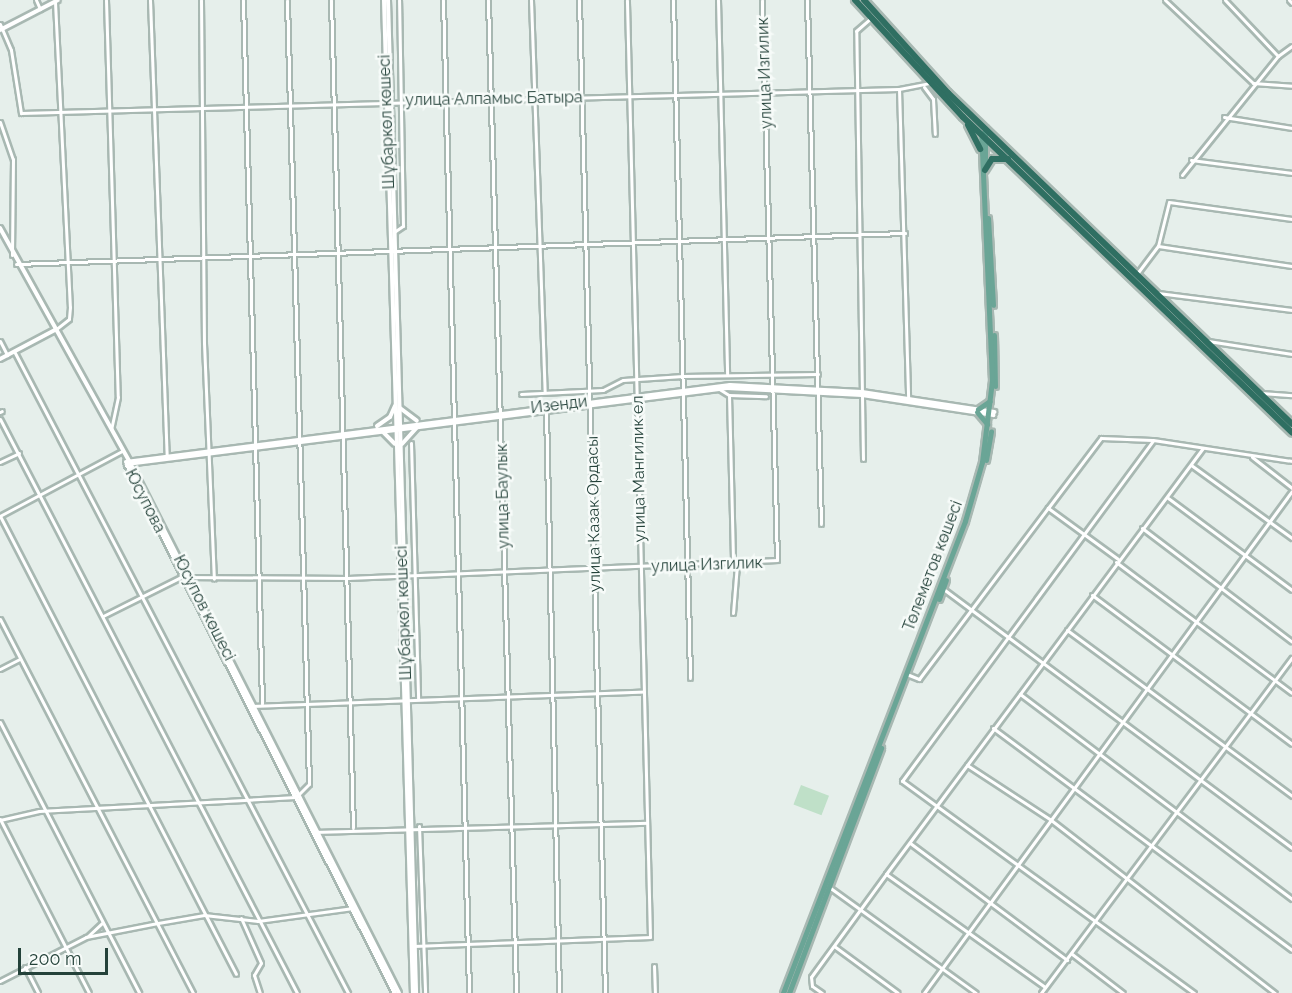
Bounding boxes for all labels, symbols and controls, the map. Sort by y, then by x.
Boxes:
street label: улица Изгилик [753,17,777,129]
street label: Шұбаркөл көшесі [375,54,399,190]
street label: улица Алпамыс Батыра [405,88,583,110]
street label: Изенди [530,392,588,418]
street label: улица Мангилик ел [628,395,650,543]
street label: улица Казак Ордасы [583,436,605,592]
street label: улица Баулык [492,443,514,549]
street label: Юсупова [121,466,169,536]
street label: Төлеметов көшесі [899,498,967,634]
street label: Шұбаркөл көшесі [392,545,416,681]
street label: Юсупов көшесі [169,552,239,664]
street label: улица Изгилик [651,553,763,577]
scale bar [21,936,111,974]
text: 200 m [29,948,82,969]

